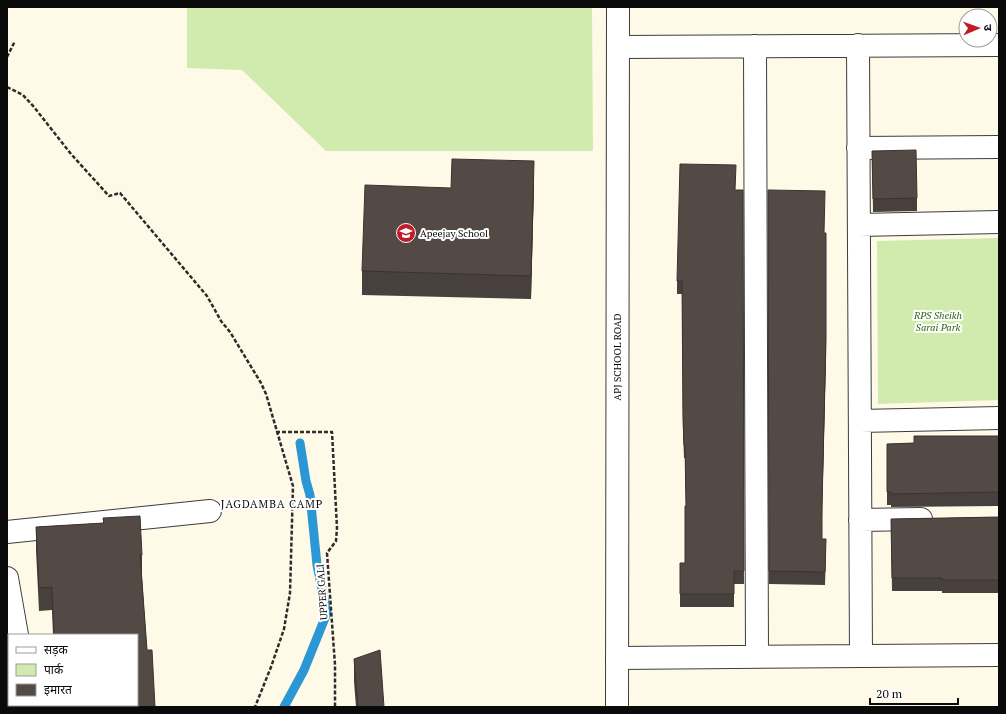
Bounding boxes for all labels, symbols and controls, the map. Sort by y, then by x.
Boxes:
north arrow [958,8,998,48]
text: उ [981,24,995,32]
school or university icon: Apeejay School [395,222,417,244]
place label: Apeejay School [420,227,488,240]
park label: RPS Sheikh Sarai Park [913,309,962,334]
street label: APJ SCHOOL ROAD [611,313,624,401]
district label: JAGDAMBA CAMP [221,497,323,511]
street label: UPPER GALI [314,563,330,620]
legend [8,634,138,706]
text: सड़क [44,642,69,657]
text: पार्क [44,662,64,677]
scale bar [870,680,958,706]
text: इमारत [44,682,73,697]
text: 20 m [876,686,903,701]

